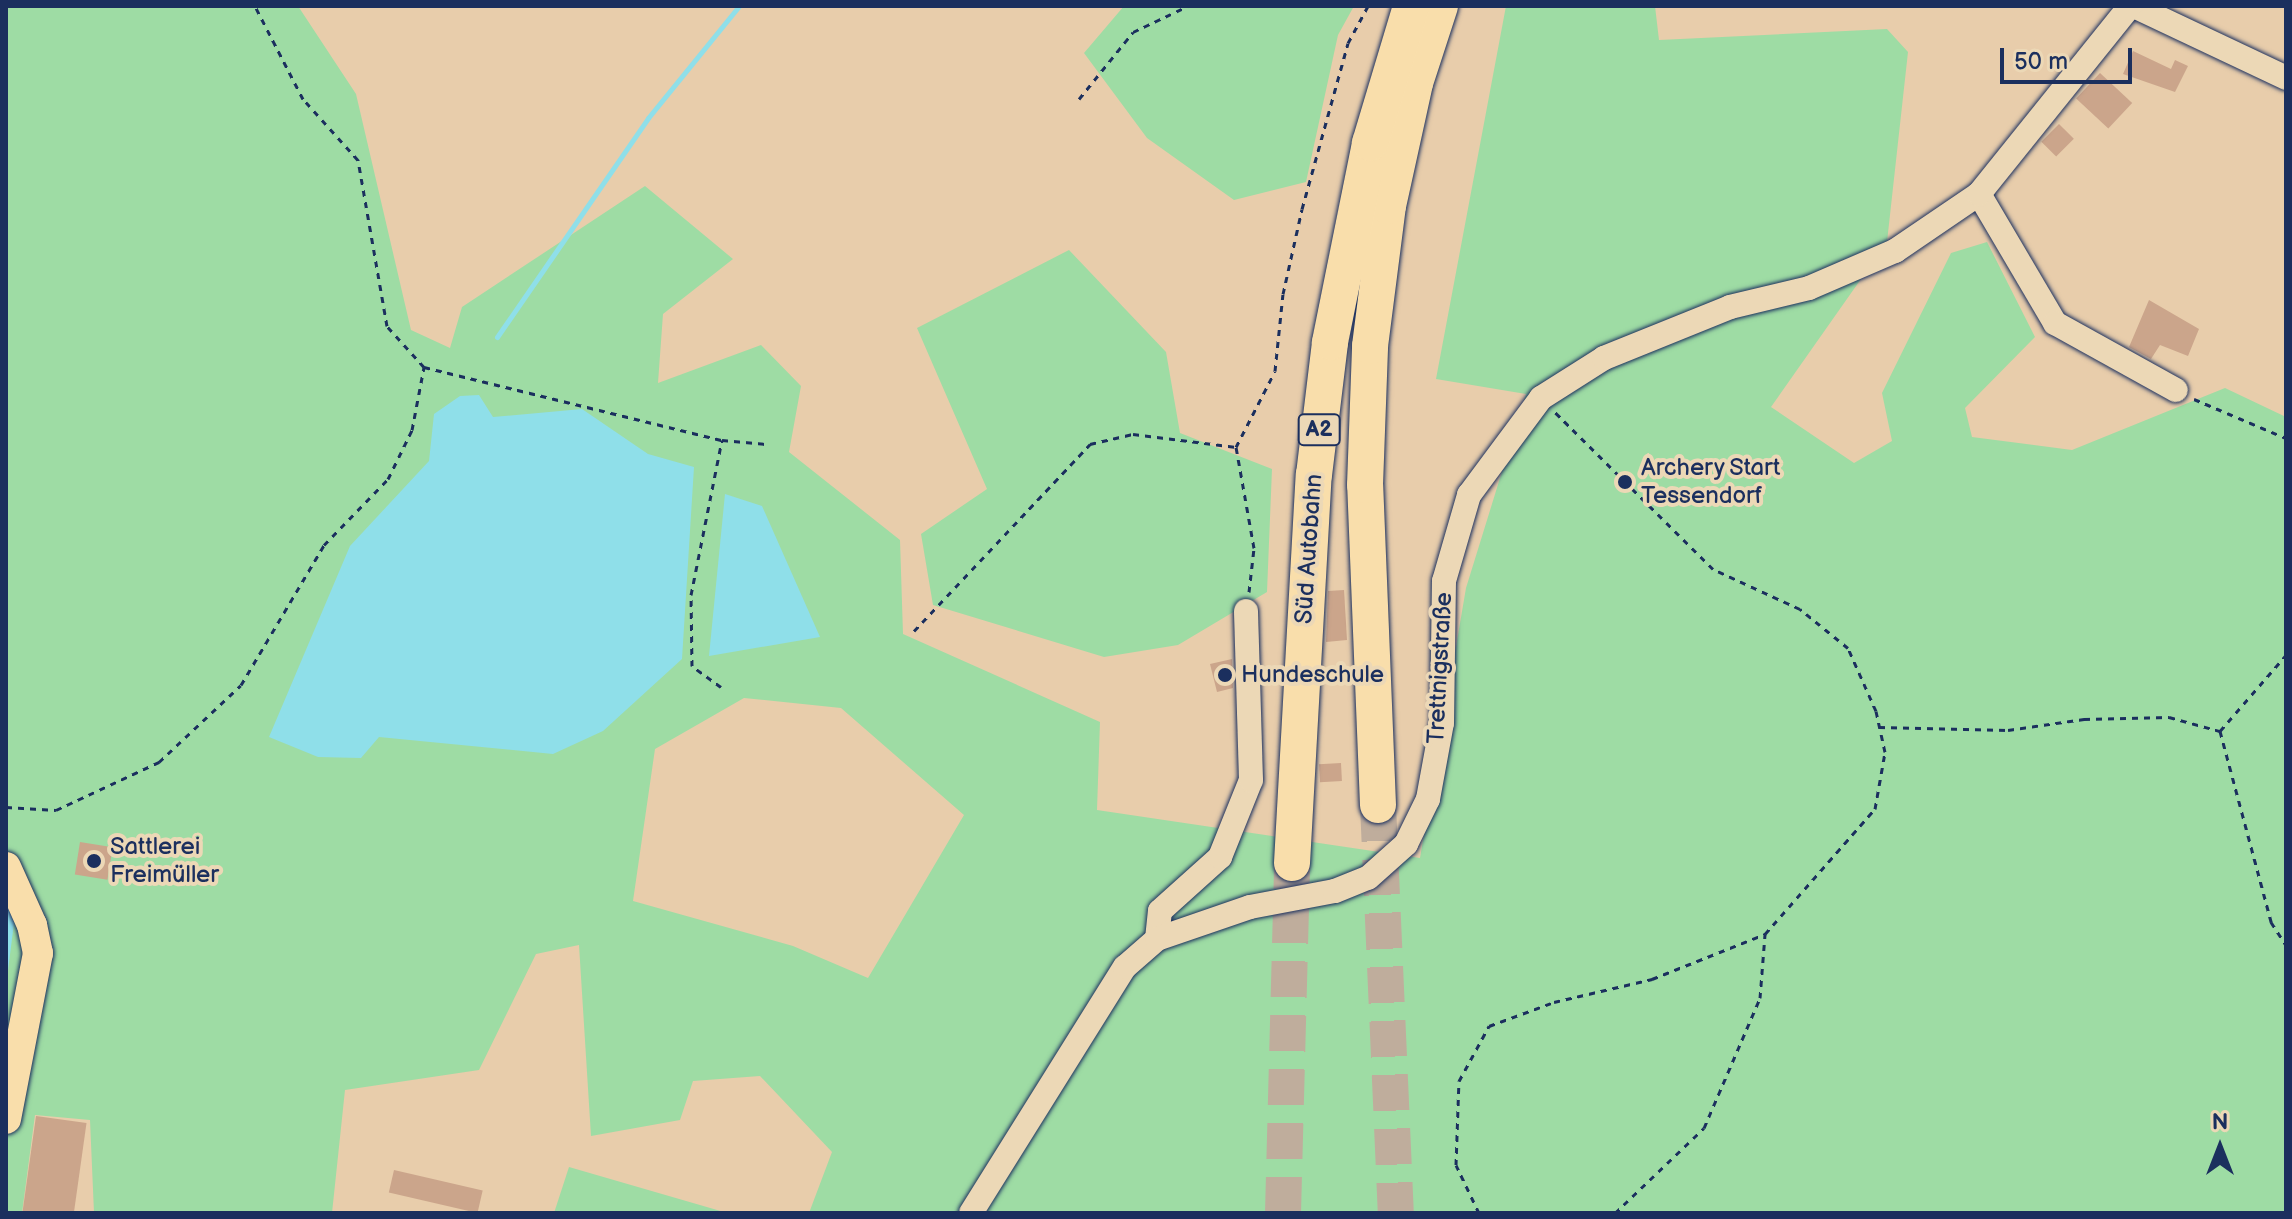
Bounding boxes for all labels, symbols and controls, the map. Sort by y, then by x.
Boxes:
scale bar [2004,32,2136,82]
text: 50 m [2014,47,2068,76]
road number: A2 [1297,412,1341,448]
place label: Archery Start Tessendorf [1641,454,1782,510]
street label: Süd Autobahn [1289,473,1329,625]
marker: Archery Start Tessendorf [1616,473,1634,491]
street label: Trettnigstraße [1422,591,1458,745]
place label: Hundeschule [1241,661,1384,689]
marker: Hundeschule [1216,666,1234,684]
place label: Sattlerei Freimüller [110,833,219,889]
marker: Sattlerei Freimüller [85,852,103,870]
north arrow [2180,1107,2260,1187]
text: N [2212,1109,2228,1136]

